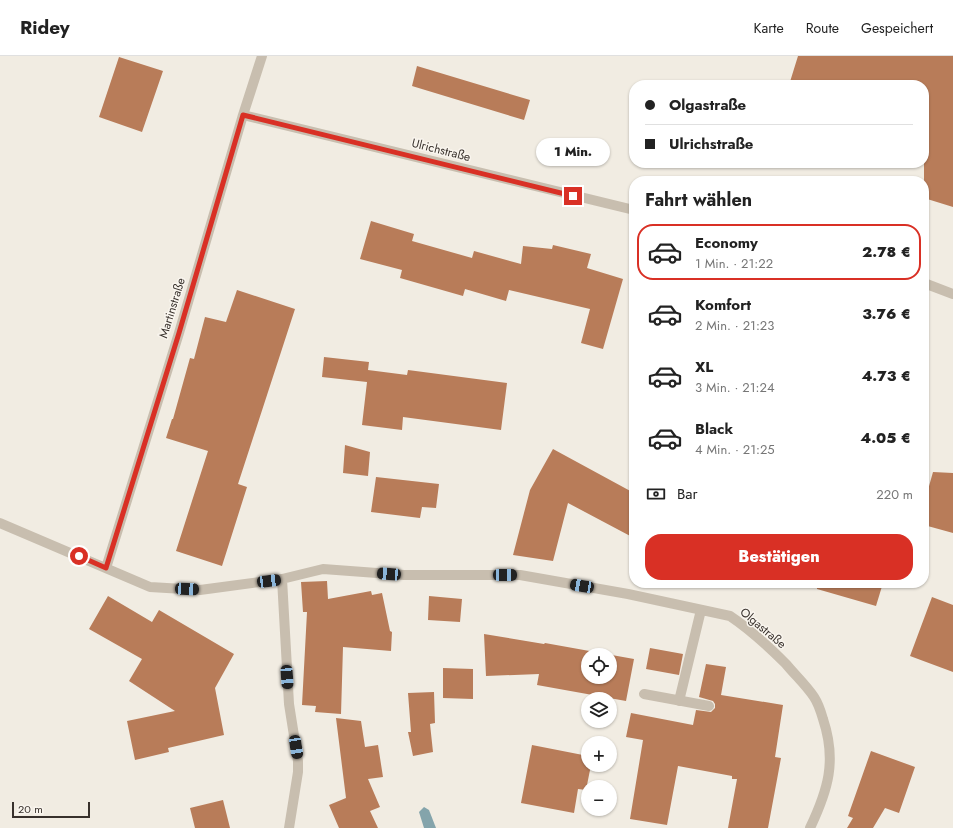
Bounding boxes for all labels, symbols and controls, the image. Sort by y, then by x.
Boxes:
text: Ridey [20,14,70,41]
text: Karte [754,18,784,38]
text: Route [806,18,839,38]
text: Gespeichert [861,18,933,38]
text: Olgastraße [669,94,746,116]
text: Ulrichstraße [669,133,753,155]
street label: Ulrichstraße [410,134,472,166]
callout: 1 Min. [536,138,610,166]
text: 1 Min. [554,142,592,161]
route end [564,187,582,205]
text: Fahrt wählen [645,187,752,213]
text: Economy [695,232,758,254]
icon: car [647,234,683,270]
text: 2.78 € [862,241,911,263]
text: 1 Min. · 21:22 [695,254,773,273]
street label: Martinstraße [154,275,190,341]
text: Komfort [695,294,751,316]
icon: car [647,296,683,332]
text: 3.76 € [862,303,911,325]
text: 2 Min. · 21:23 [695,316,774,335]
text: XL [695,356,713,378]
icon: car [647,358,683,394]
text: 4.73 € [861,365,911,387]
text: 3 Min. · 21:24 [695,378,774,397]
text: Black [695,418,733,440]
icon: car [647,420,683,456]
text: 4.05 € [860,427,911,449]
text: 4 Min. · 21:25 [695,440,775,459]
icon: cash [645,483,667,505]
text: Bar [677,483,698,505]
text: 220 m [876,485,913,504]
button: Bestätigen [645,534,913,580]
route start [70,547,88,565]
car [377,567,401,581]
car [493,569,517,581]
car [256,574,282,588]
car [569,578,595,594]
car [175,582,199,596]
street label: Olgastraße [736,603,790,653]
map controls [581,648,617,816]
button: locate [581,648,617,684]
car [280,665,294,689]
button: layers [581,692,617,728]
car [288,734,304,760]
button: + [581,736,617,772]
button: − [581,780,617,816]
scale bar [12,800,90,819]
text: 20 m [18,801,43,817]

